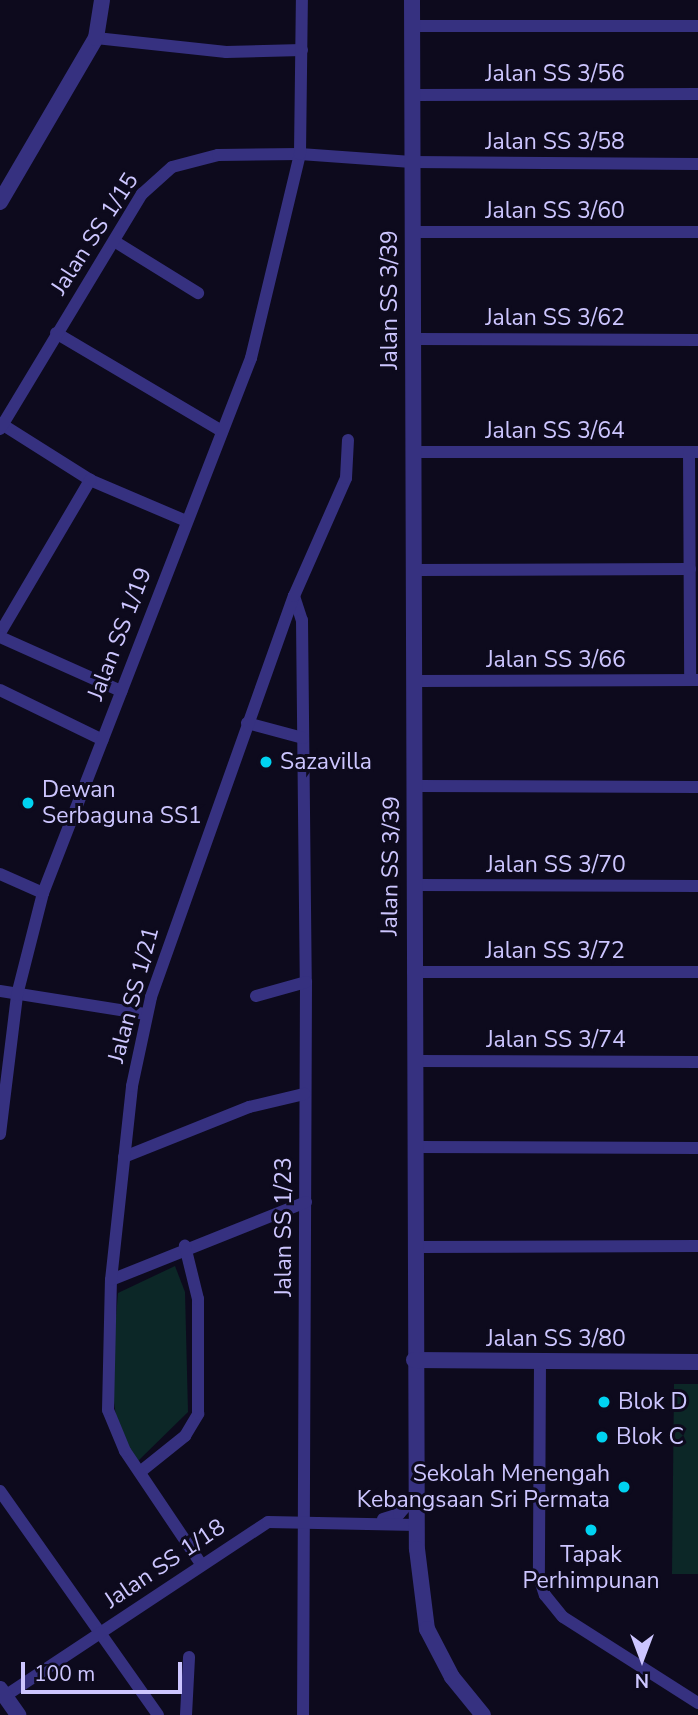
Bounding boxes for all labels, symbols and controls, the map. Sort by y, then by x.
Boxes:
street label: Jalan SS 3/56 [485,60,625,88]
street label: Jalan SS 3/58 [485,128,625,156]
street label: Jalan SS 1/15 [45,168,145,300]
street label: Jalan SS 3/60 [485,197,625,225]
street label: Jalan SS 3/39 [376,230,404,370]
street label: Jalan SS 3/62 [485,304,625,332]
street label: Jalan SS 3/64 [485,417,625,445]
street label: Jalan SS 1/19 [82,564,158,704]
street label: Jalan SS 3/66 [486,646,626,674]
place label: Sazavilla [280,748,372,776]
marker: Sazavilla [258,754,274,770]
place label: Dewan Serbaguna SS1 [42,776,202,830]
marker: Dewan Serbaguna SS1 [20,795,36,811]
street label: Jalan SS 3/39 [376,796,406,936]
street label: Jalan SS 3/70 [486,851,626,879]
street label: Jalan SS 1/21 [103,924,165,1066]
street label: Jalan SS 3/72 [485,937,625,965]
street label: Jalan SS 3/74 [486,1026,626,1054]
street label: Jalan SS 1/23 [270,1157,298,1297]
street label: Jalan SS 3/80 [486,1325,626,1353]
place label: Blok D [618,1388,688,1416]
marker: Blok D [596,1394,612,1410]
place label: Blok C [616,1423,684,1451]
marker: Blok C [594,1429,610,1445]
place label: Sekolah Menengah Kebangsaan Sri Permata [357,1460,610,1514]
marker: Sekolah Menengah Kebangsaan Sri Permata [616,1479,632,1495]
street label: Jalan SS 1/18 [99,1513,231,1615]
marker: Tapak Perhimpunan [583,1522,599,1538]
place label: Tapak Perhimpunan [522,1541,660,1595]
north arrow [607,1624,677,1694]
scale bar [24,1648,186,1692]
text: 100 m [34,1660,95,1688]
text: N [635,1667,649,1693]

